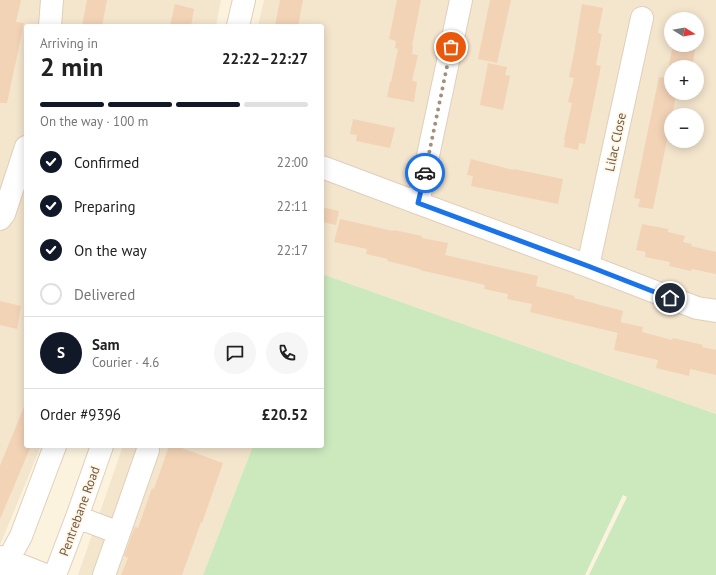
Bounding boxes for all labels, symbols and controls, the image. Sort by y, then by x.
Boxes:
north arrow [664,12,704,52]
map controls [664,12,704,148]
pin [434,30,468,64]
text: Arriving in [40,35,98,52]
icon: bag [440,36,462,58]
text: 22:22–22:27 [222,49,308,68]
text: 2 min [40,50,103,83]
button: + [664,60,704,100]
button: − [664,108,704,148]
street label: Lilac Close [601,111,630,173]
text: On the way · 100 m [40,113,148,130]
icon: check [40,151,62,173]
text: Confirmed [74,153,139,172]
courier [405,153,445,193]
text: 22:00 [277,154,308,171]
icon: car [414,162,436,184]
icon: check [40,195,62,217]
text: Preparing [74,197,136,216]
text: 22:11 [277,198,308,215]
icon: check [40,239,62,261]
text: On the way [74,241,147,260]
text: 22:17 [277,242,308,259]
pin [653,281,687,315]
text: Delivered [74,285,135,304]
icon: home [659,287,681,309]
button: chat [214,332,256,374]
button: phone [266,332,308,374]
text: Sam [92,335,119,354]
text: S [57,343,65,362]
text: Courier · 4.6 [92,354,159,371]
text: Order #9396 [40,405,121,424]
text: £20.52 [262,405,308,424]
street label: Pentrebane Road [55,464,104,558]

